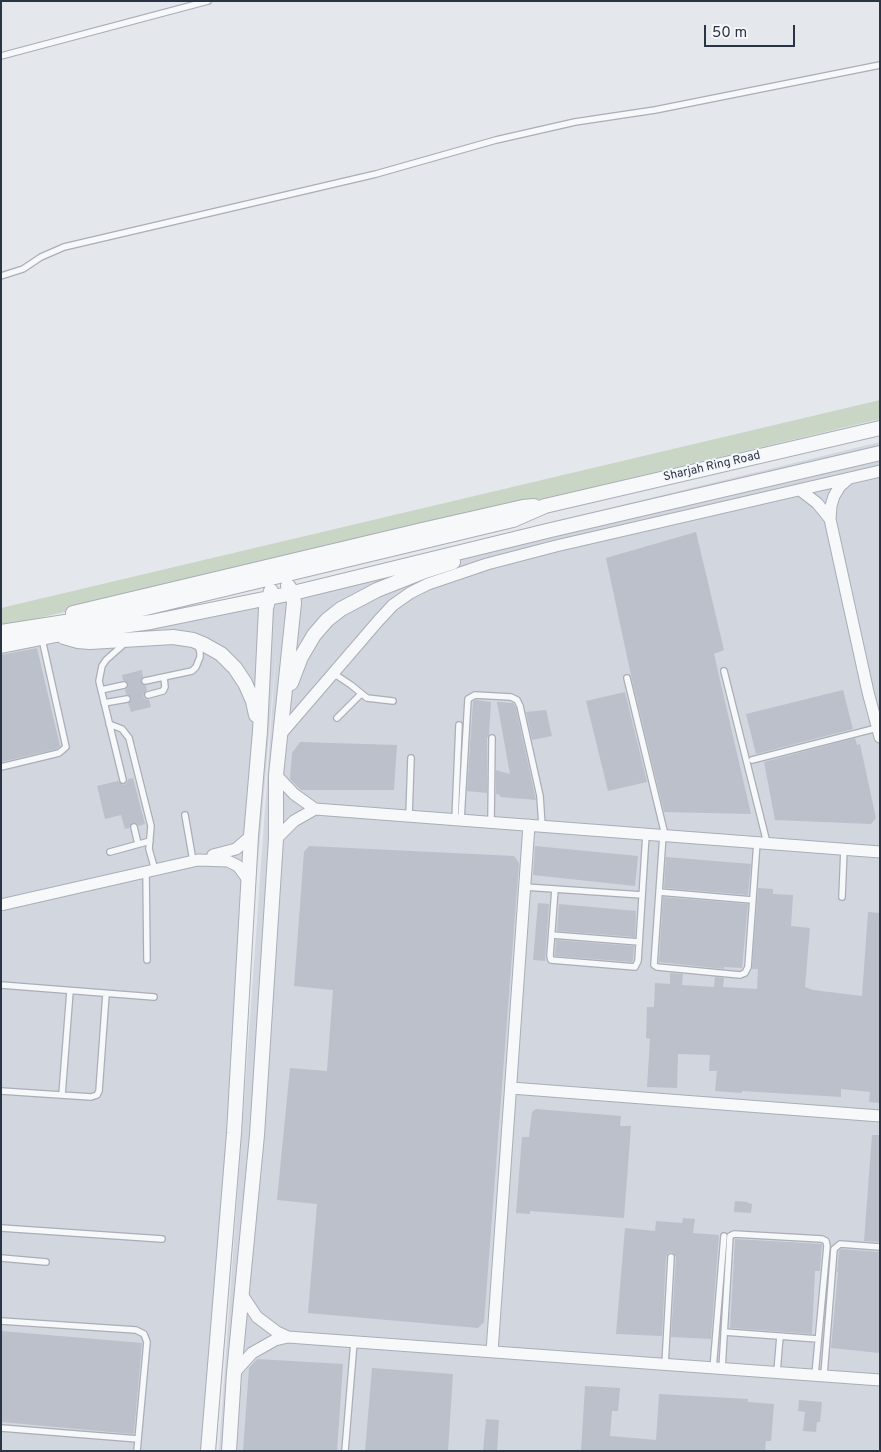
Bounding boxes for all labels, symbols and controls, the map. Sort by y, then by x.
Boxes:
scale bar [706,15,797,47]
text: 50 m [712,24,747,43]
street label: Sharjah Ring Road [662,449,762,485]

